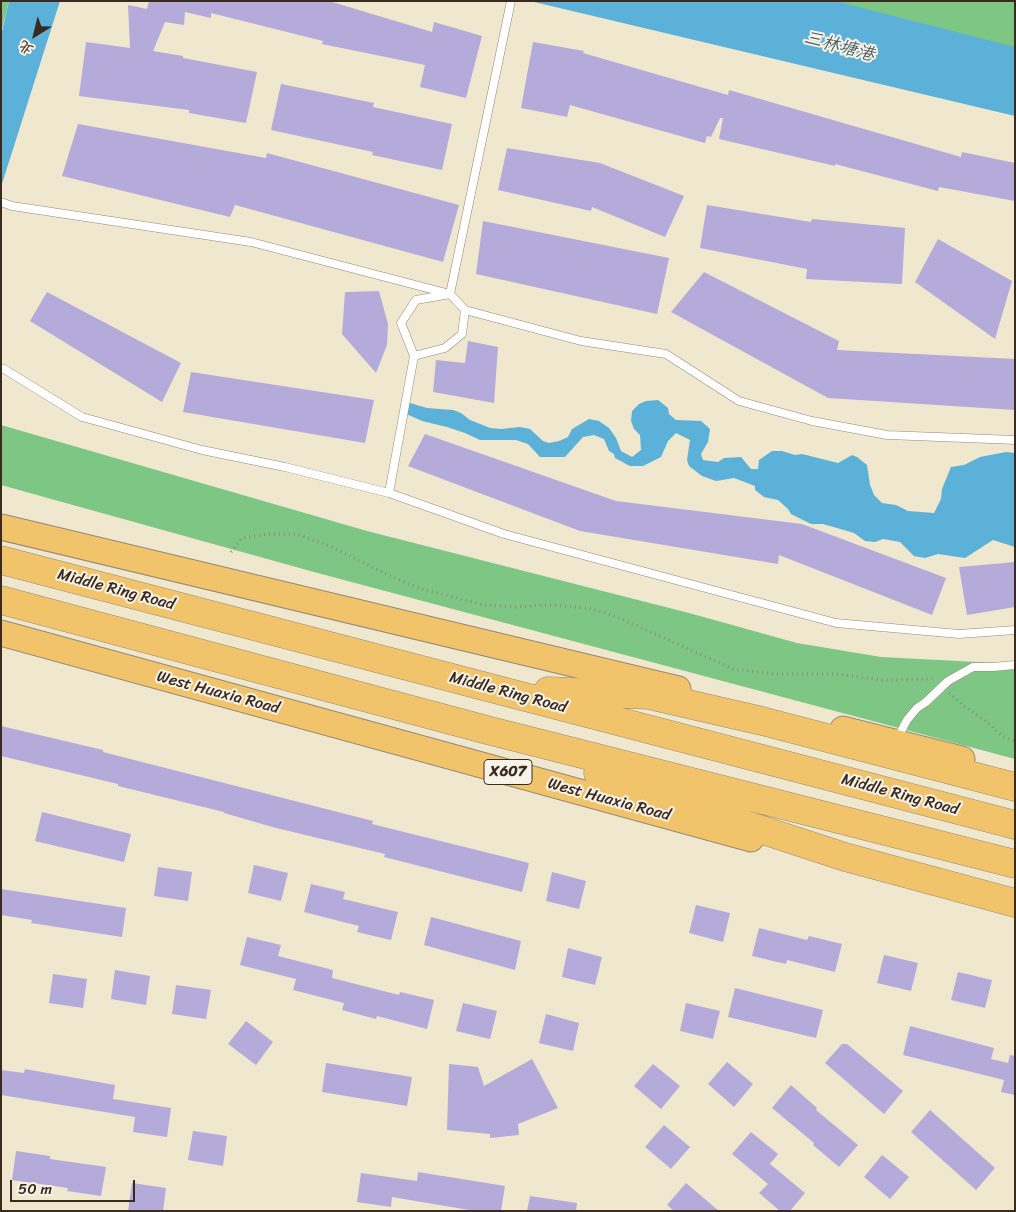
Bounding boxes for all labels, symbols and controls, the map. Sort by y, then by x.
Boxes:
north arrow [10,10,60,60]
water label: 三林塘港 [801,27,877,67]
text: 北 [13,33,39,62]
street label: Middle Ring Road [55,565,177,615]
street label: West Huaxia Road [155,667,281,719]
street label: Middle Ring Road [447,668,569,718]
road number: X607 [484,760,532,784]
street label: Middle Ring Road [839,770,961,820]
street label: West Huaxia Road [546,774,672,826]
scale bar [12,1170,138,1202]
text: 50 m [18,1176,52,1202]

